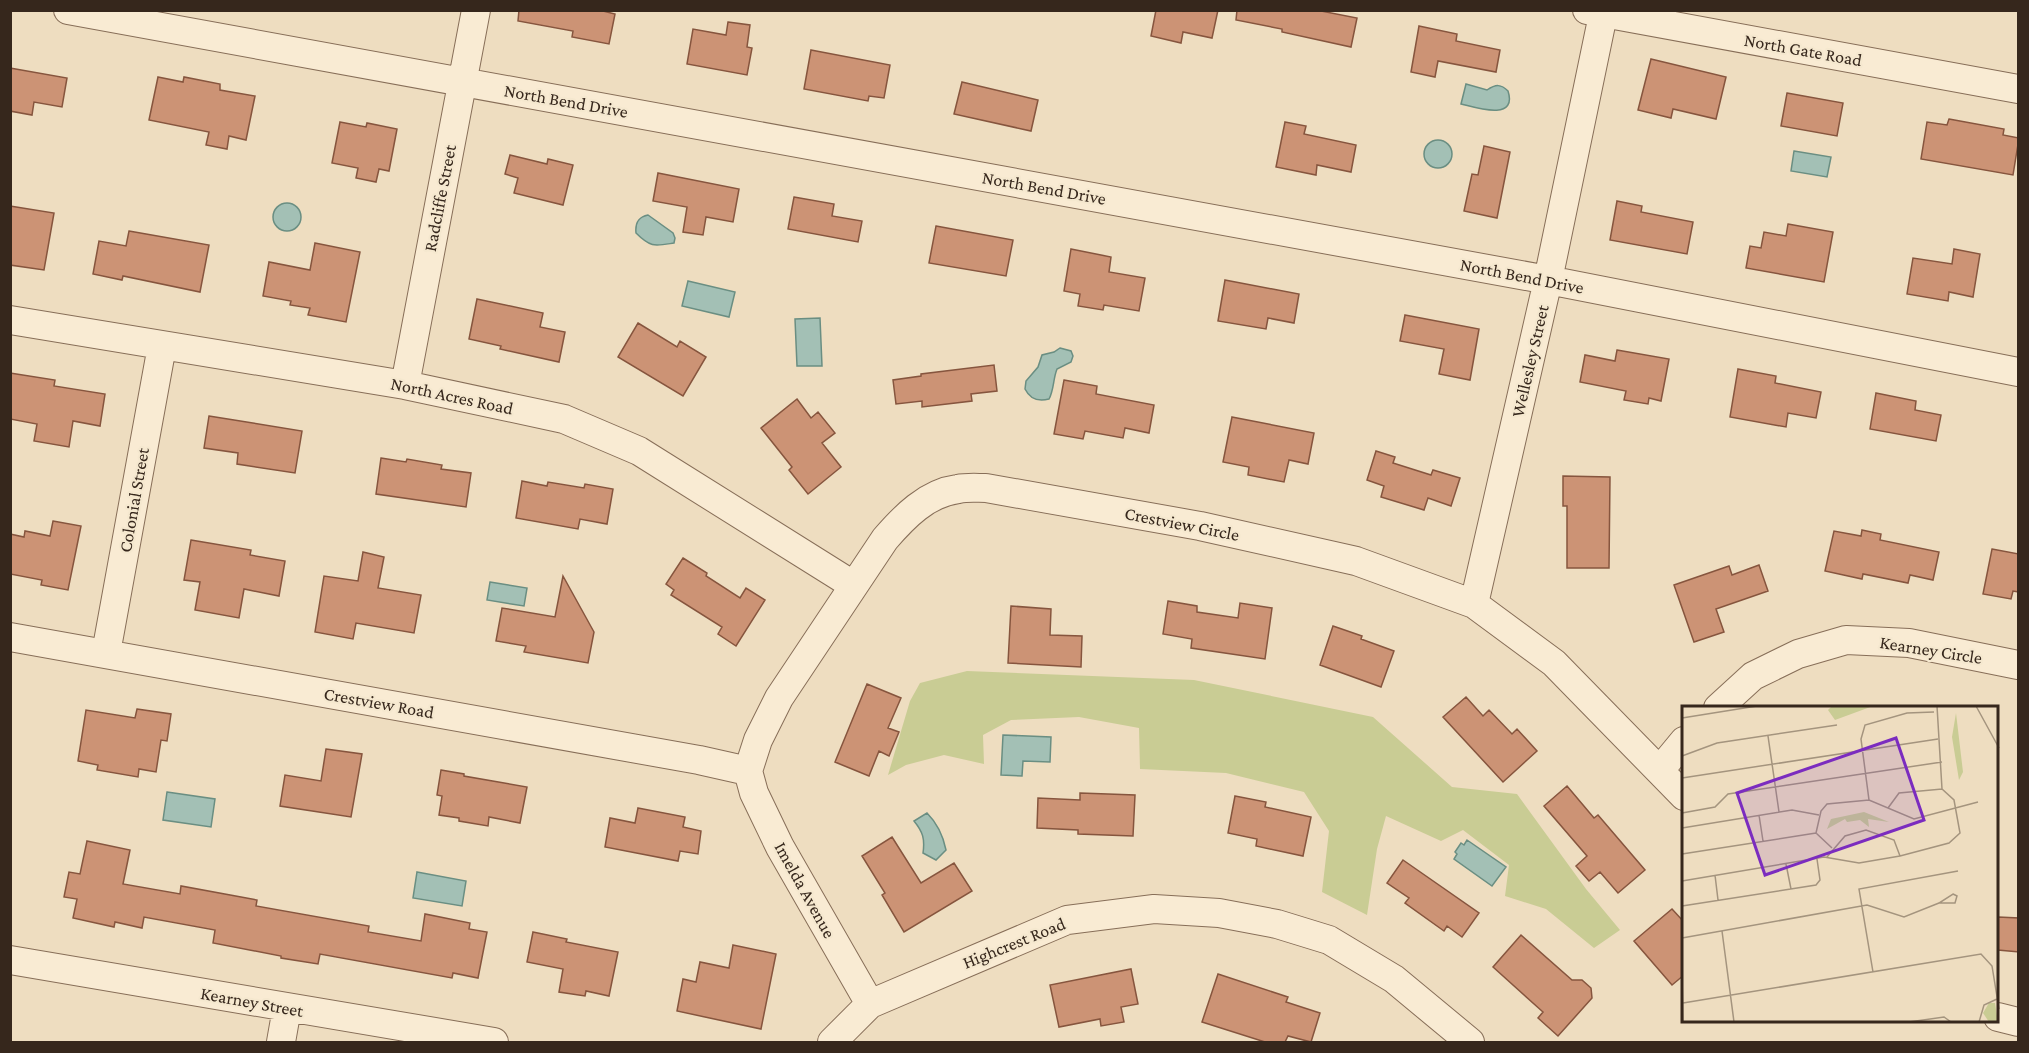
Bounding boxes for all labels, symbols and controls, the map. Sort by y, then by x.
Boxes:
street label: North Gate Road [1742,30,1864,70]
street label: North Bend Drive [502,80,630,122]
street label: Radcliffe Street [420,142,460,253]
street label: North Bend Drive [980,167,1108,209]
street label: North Bend Drive [1459,254,1586,298]
street label: Wellesley Street [1507,302,1553,419]
street label: North Acres Road [389,373,516,419]
street label: Colonial Street [115,445,153,554]
street label: Crestview Circle [1123,503,1241,545]
street label: Kearney Circle [1878,632,1984,668]
street label: Crestview Road [322,683,436,723]
inset map [1682,706,1999,1023]
street label: Imelda Avenue [770,838,840,942]
street label: Highcrest Road [960,913,1069,973]
street label: Kearney Street [199,983,306,1021]

